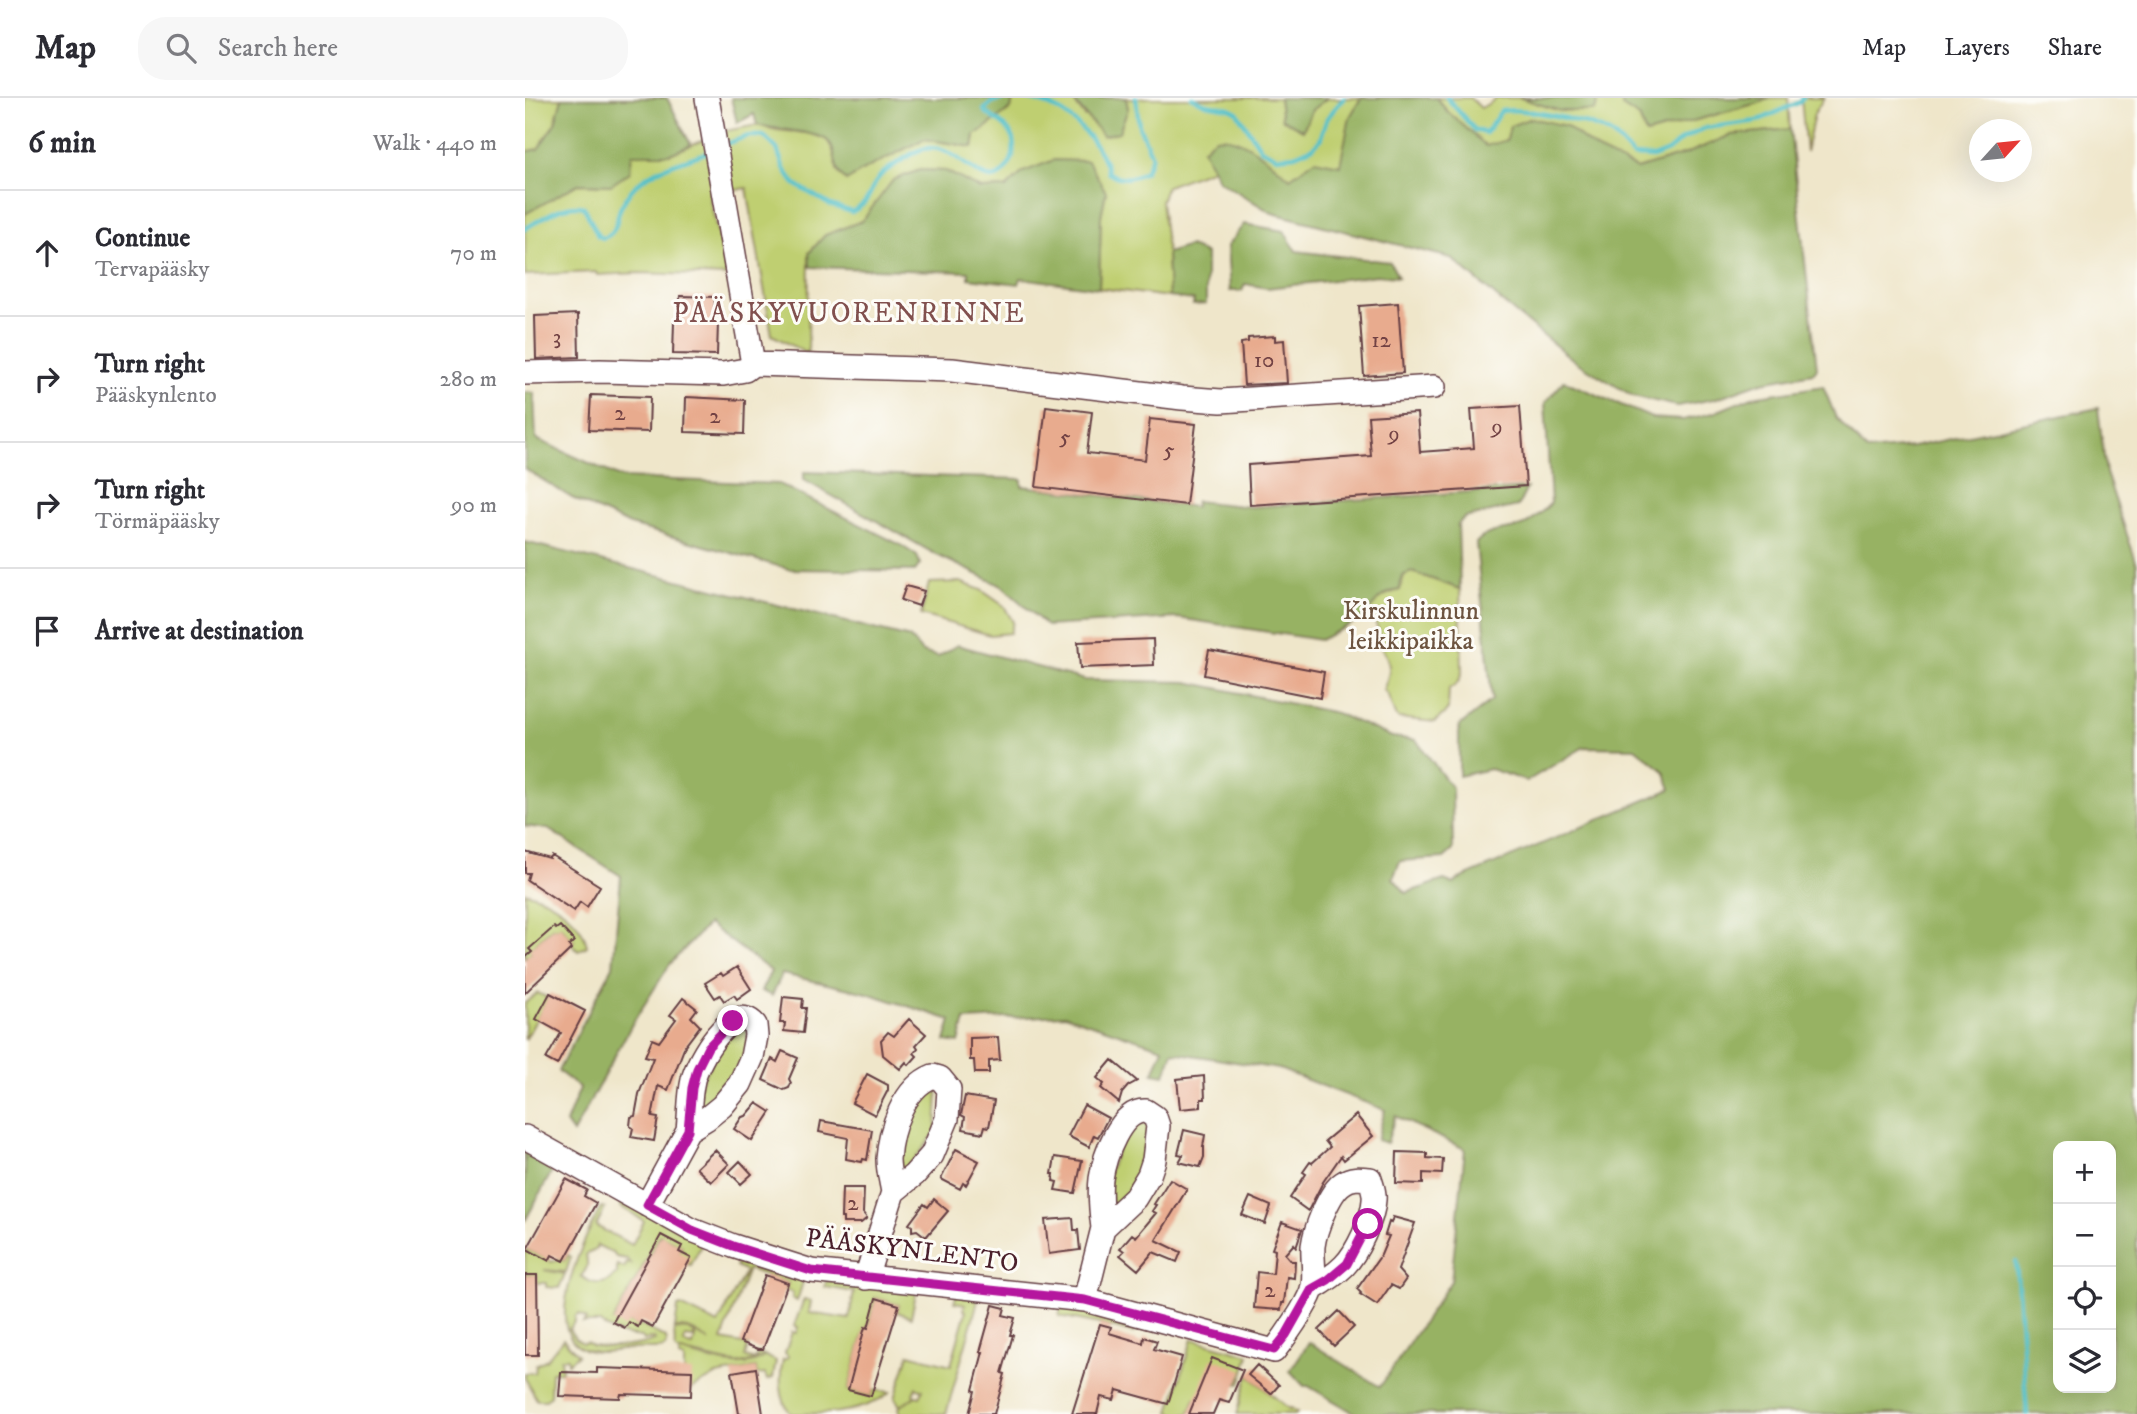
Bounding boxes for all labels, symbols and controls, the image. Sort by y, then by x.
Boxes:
search box [138,17,628,80]
text: Map [35,28,96,69]
icon: search [162,29,200,67]
text: Search here [218,32,338,65]
text: Map [1862,33,1906,63]
text: Layers [1944,33,2010,63]
text: Share [2048,33,2102,63]
north arrow [1969,119,2032,182]
text: 6 min [28,125,96,162]
text: Walk · 440 m [373,129,497,158]
text: Continue [95,222,190,255]
icon: ahead [28,234,66,272]
text: 70 m [450,239,497,268]
text: Tervapääsky [95,255,209,284]
district label: PÄÄSKYVUORENRINNE [672,296,1026,331]
house number: 3 [553,323,561,352]
house number: 12 [1371,326,1392,355]
house number: 10 [1254,346,1274,375]
text: Turn right [95,348,205,381]
icon: right [28,360,66,398]
text: 280 m [440,365,497,394]
text: Pääskynlento [95,381,217,410]
house number: 2 [614,399,626,428]
house number: 2 [709,402,721,431]
house number: 9 [1490,413,1503,442]
house number: 9 [1387,420,1400,449]
house number: 5 [1059,423,1071,452]
house number: 5 [1163,436,1175,465]
text: Turn right [95,474,205,507]
icon: right [28,486,66,524]
text: 90 m [451,491,497,520]
text: Törmäpääsky [95,507,220,536]
park label: Kirskulinnun leikkipaikka [1343,595,1480,658]
icon: arrive [28,612,66,650]
text: Arrive at destination [95,615,304,648]
route end [717,1005,748,1036]
map controls [2053,1141,2116,1393]
button: + [2053,1141,2116,1204]
house number: 2 [847,1189,859,1218]
button: − [2053,1204,2116,1267]
route start [1352,1208,1383,1239]
street label: PÄÄSKYNLENTO [804,1222,1020,1280]
button: locate [2053,1267,2116,1330]
house number: 2 [1264,1276,1276,1305]
button: layers [2053,1330,2116,1393]

